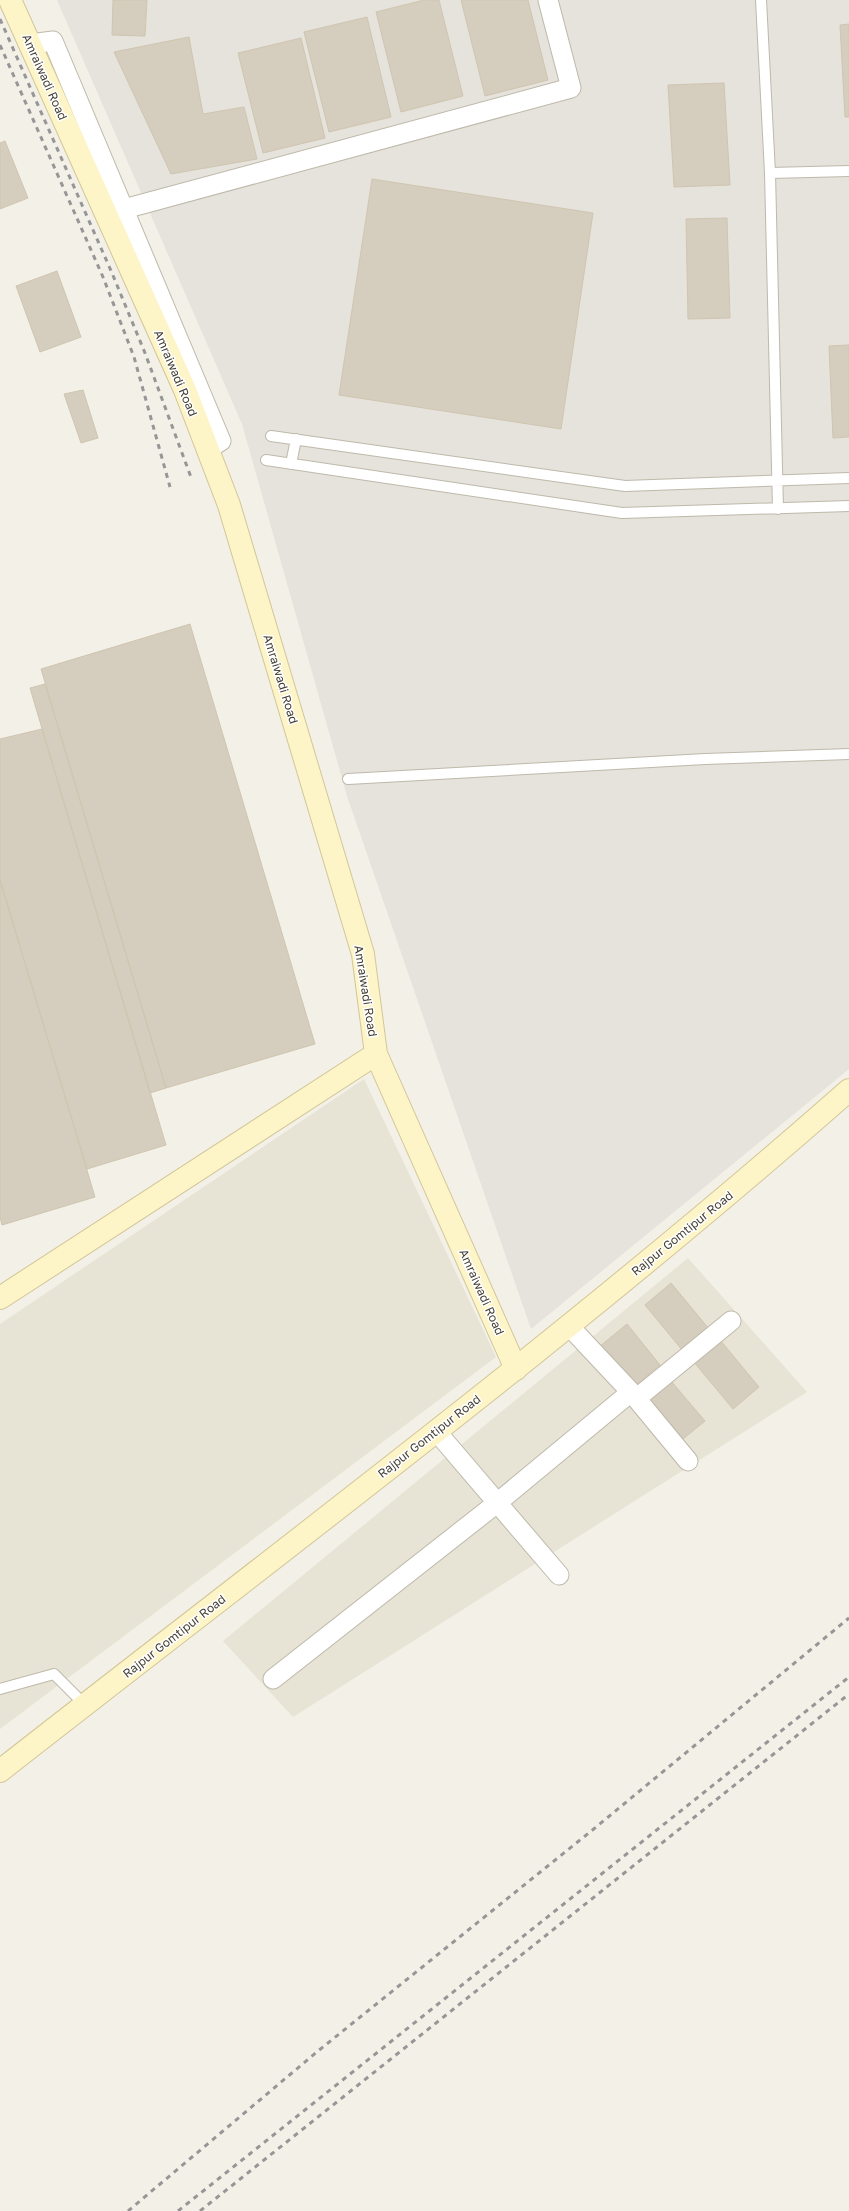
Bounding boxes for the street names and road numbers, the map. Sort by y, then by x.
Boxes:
street label: Amraiwadi Road [19,32,71,122]
street label: Amraiwadi Road [151,328,201,418]
street label: Amraiwadi Road [260,633,302,725]
street label: Amraiwadi Road [351,944,381,1038]
street label: Rajpur Gomtipur Road [628,1187,736,1279]
street label: Amraiwadi Road [456,1247,508,1337]
street label: Rajpur Gomtipur Road [375,1391,483,1481]
street label: Rajpur Gomtipur Road [120,1591,228,1681]

